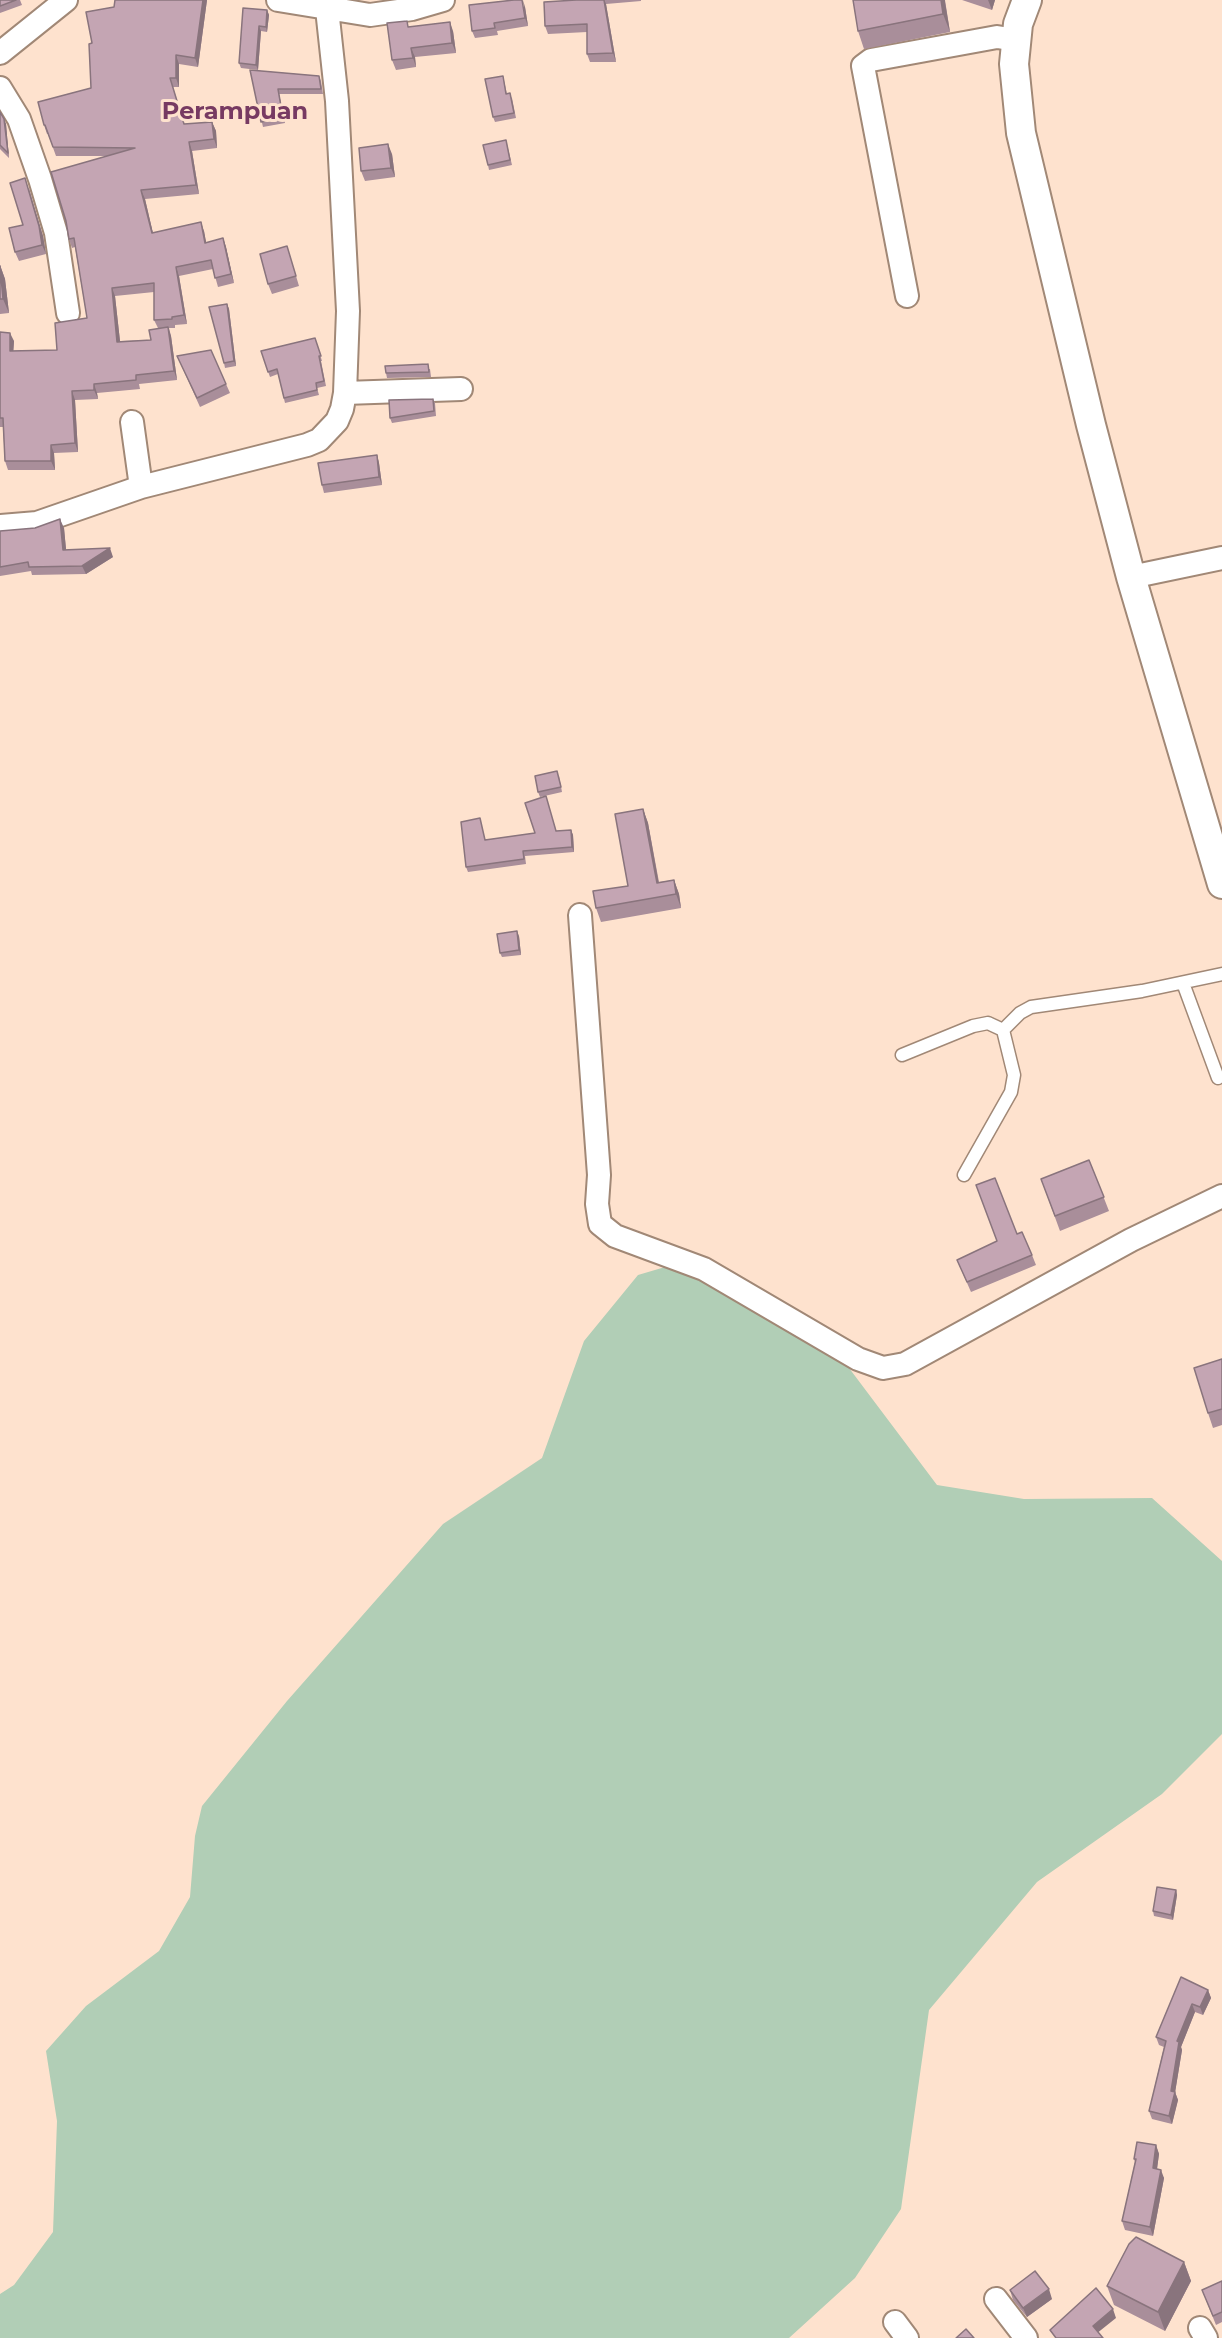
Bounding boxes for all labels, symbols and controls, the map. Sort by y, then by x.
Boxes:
district label: Perampuan [162,98,308,126]

